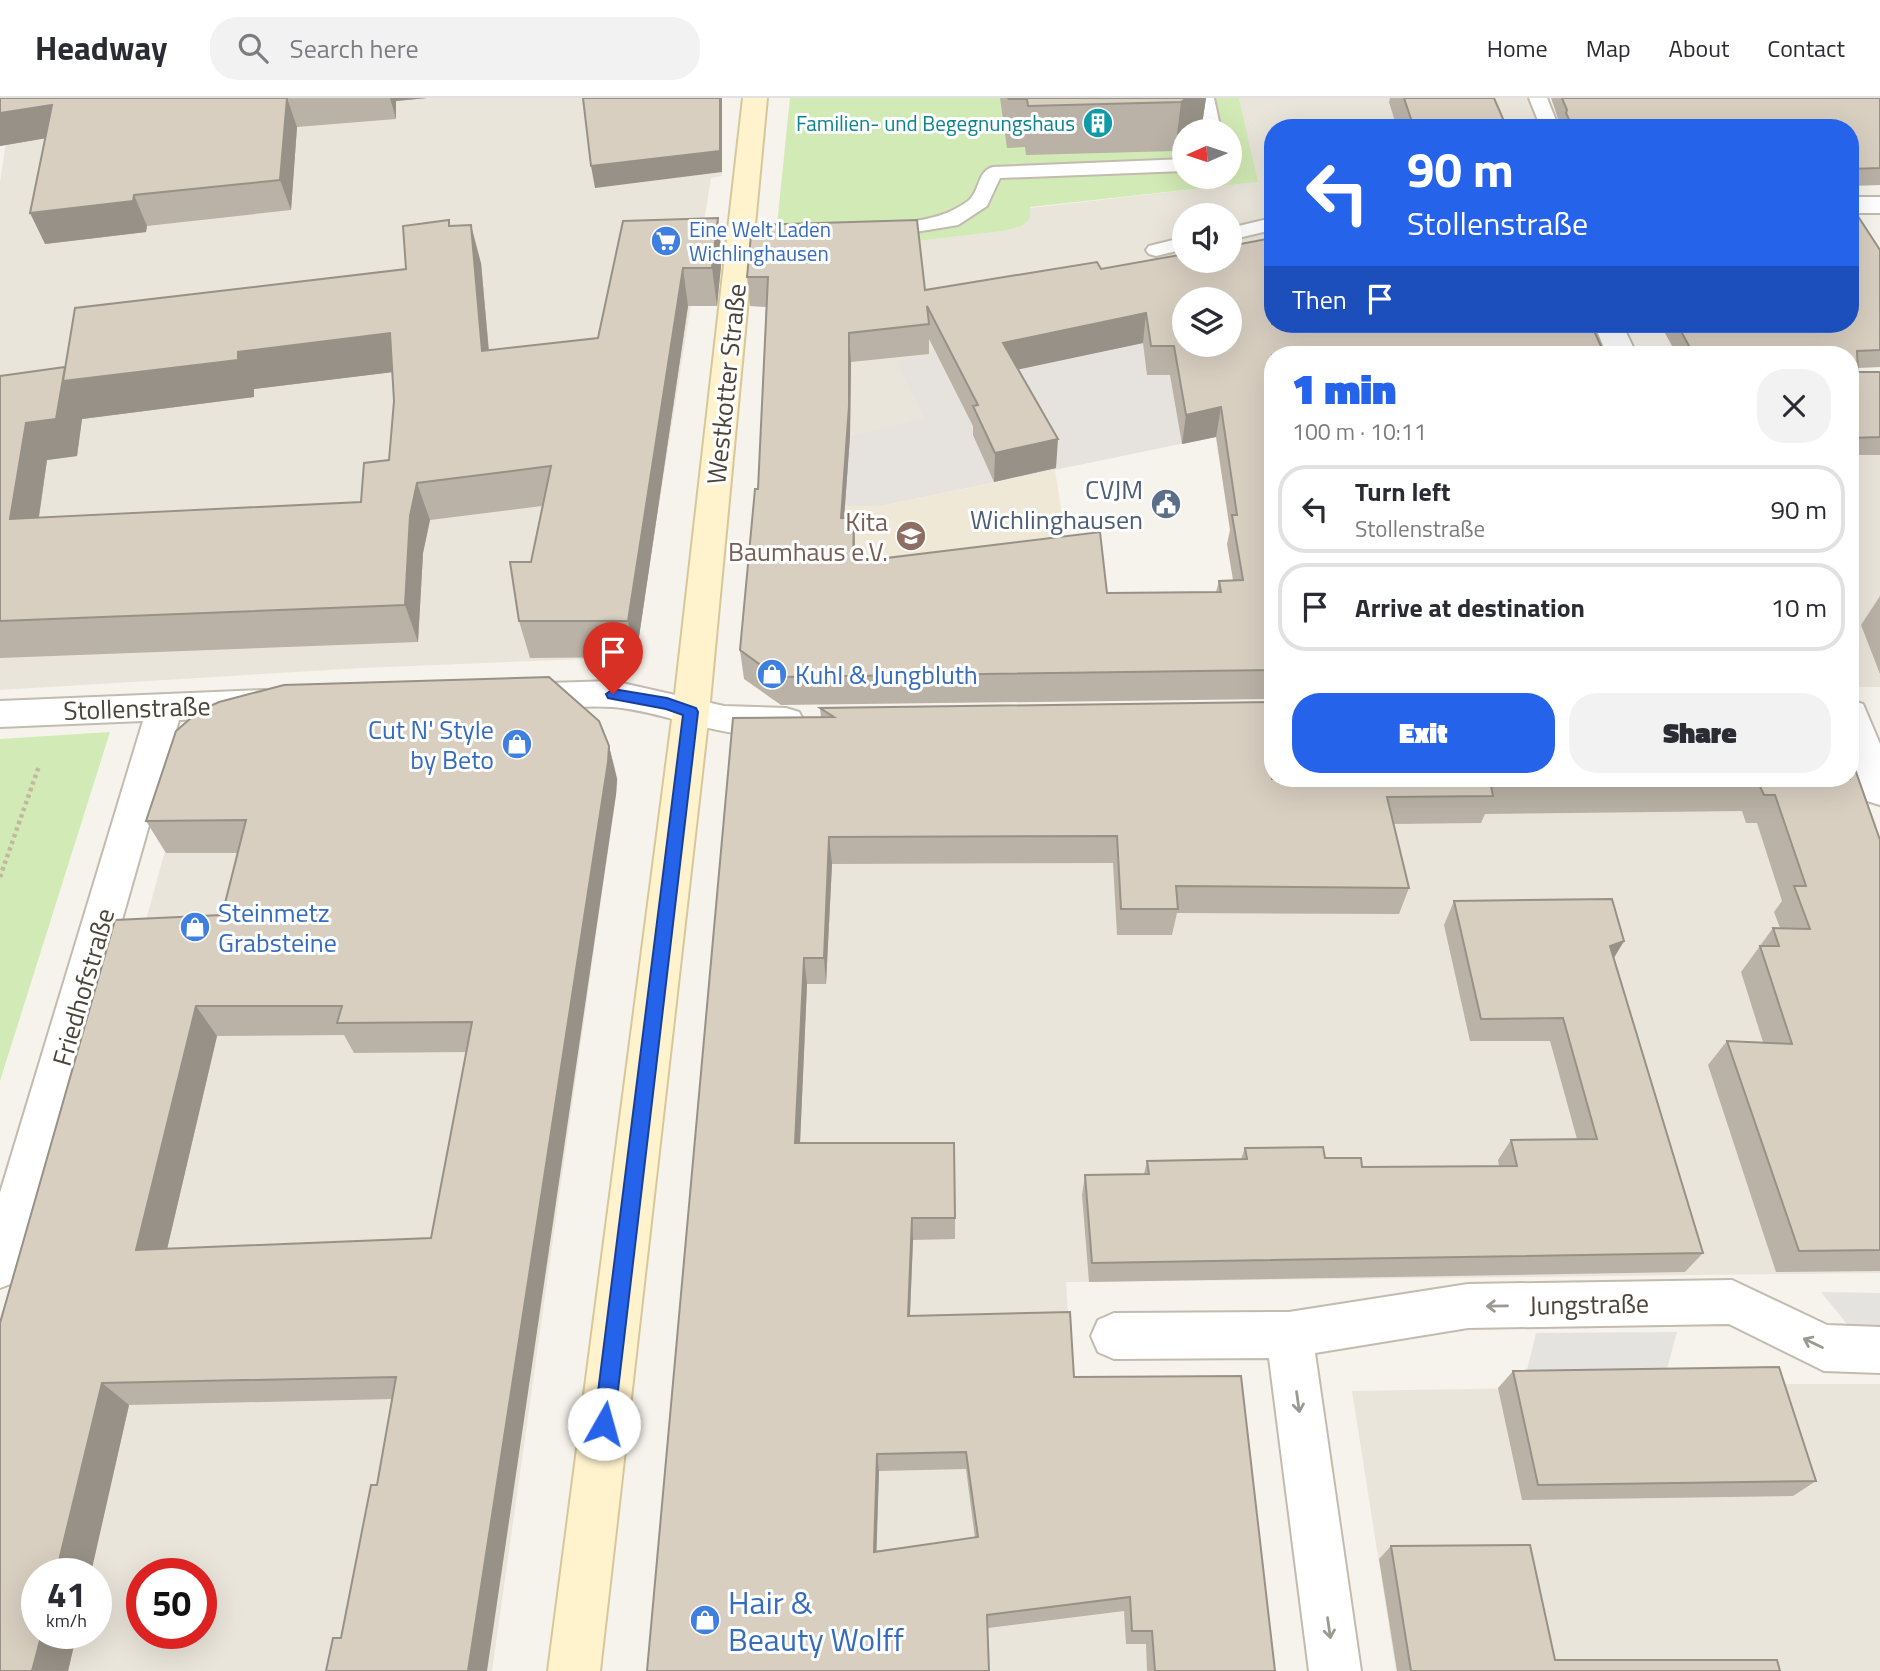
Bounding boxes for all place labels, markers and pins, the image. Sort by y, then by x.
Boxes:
building icon: Familien- und Begegnungshaus [1081,106,1115,140]
place label: Familien- und Begegnungshaus [796,107,1075,139]
place label: Eine Welt Laden Wichlinghausen [689,213,831,269]
supermarket icon: Eine Welt Laden Wichlinghausen [649,224,683,258]
place label: CVJM Wichlinghausen [970,470,1143,539]
public building icon: CVJM Wichlinghausen [1149,487,1183,521]
place label: Kita Baumhaus e.V. [728,502,888,571]
school or university icon: Kita Baumhaus e.V. [894,519,928,553]
pin [583,622,643,694]
place label: Kuhl & Jungbluth [795,655,978,694]
shop icon: Kuhl & Jungbluth [755,657,789,691]
place label: Cut N' Style by Beto [368,710,494,779]
shop icon: Cut N' Style by Beto [500,727,534,761]
place label: Steinmetz Grabsteine [218,893,337,962]
shop icon: Steinmetz Grabsteine [178,910,212,944]
place label: Hair & Beauty Wolff [728,1578,904,1663]
shop icon: Hair & Beauty Wolff [688,1603,722,1637]

